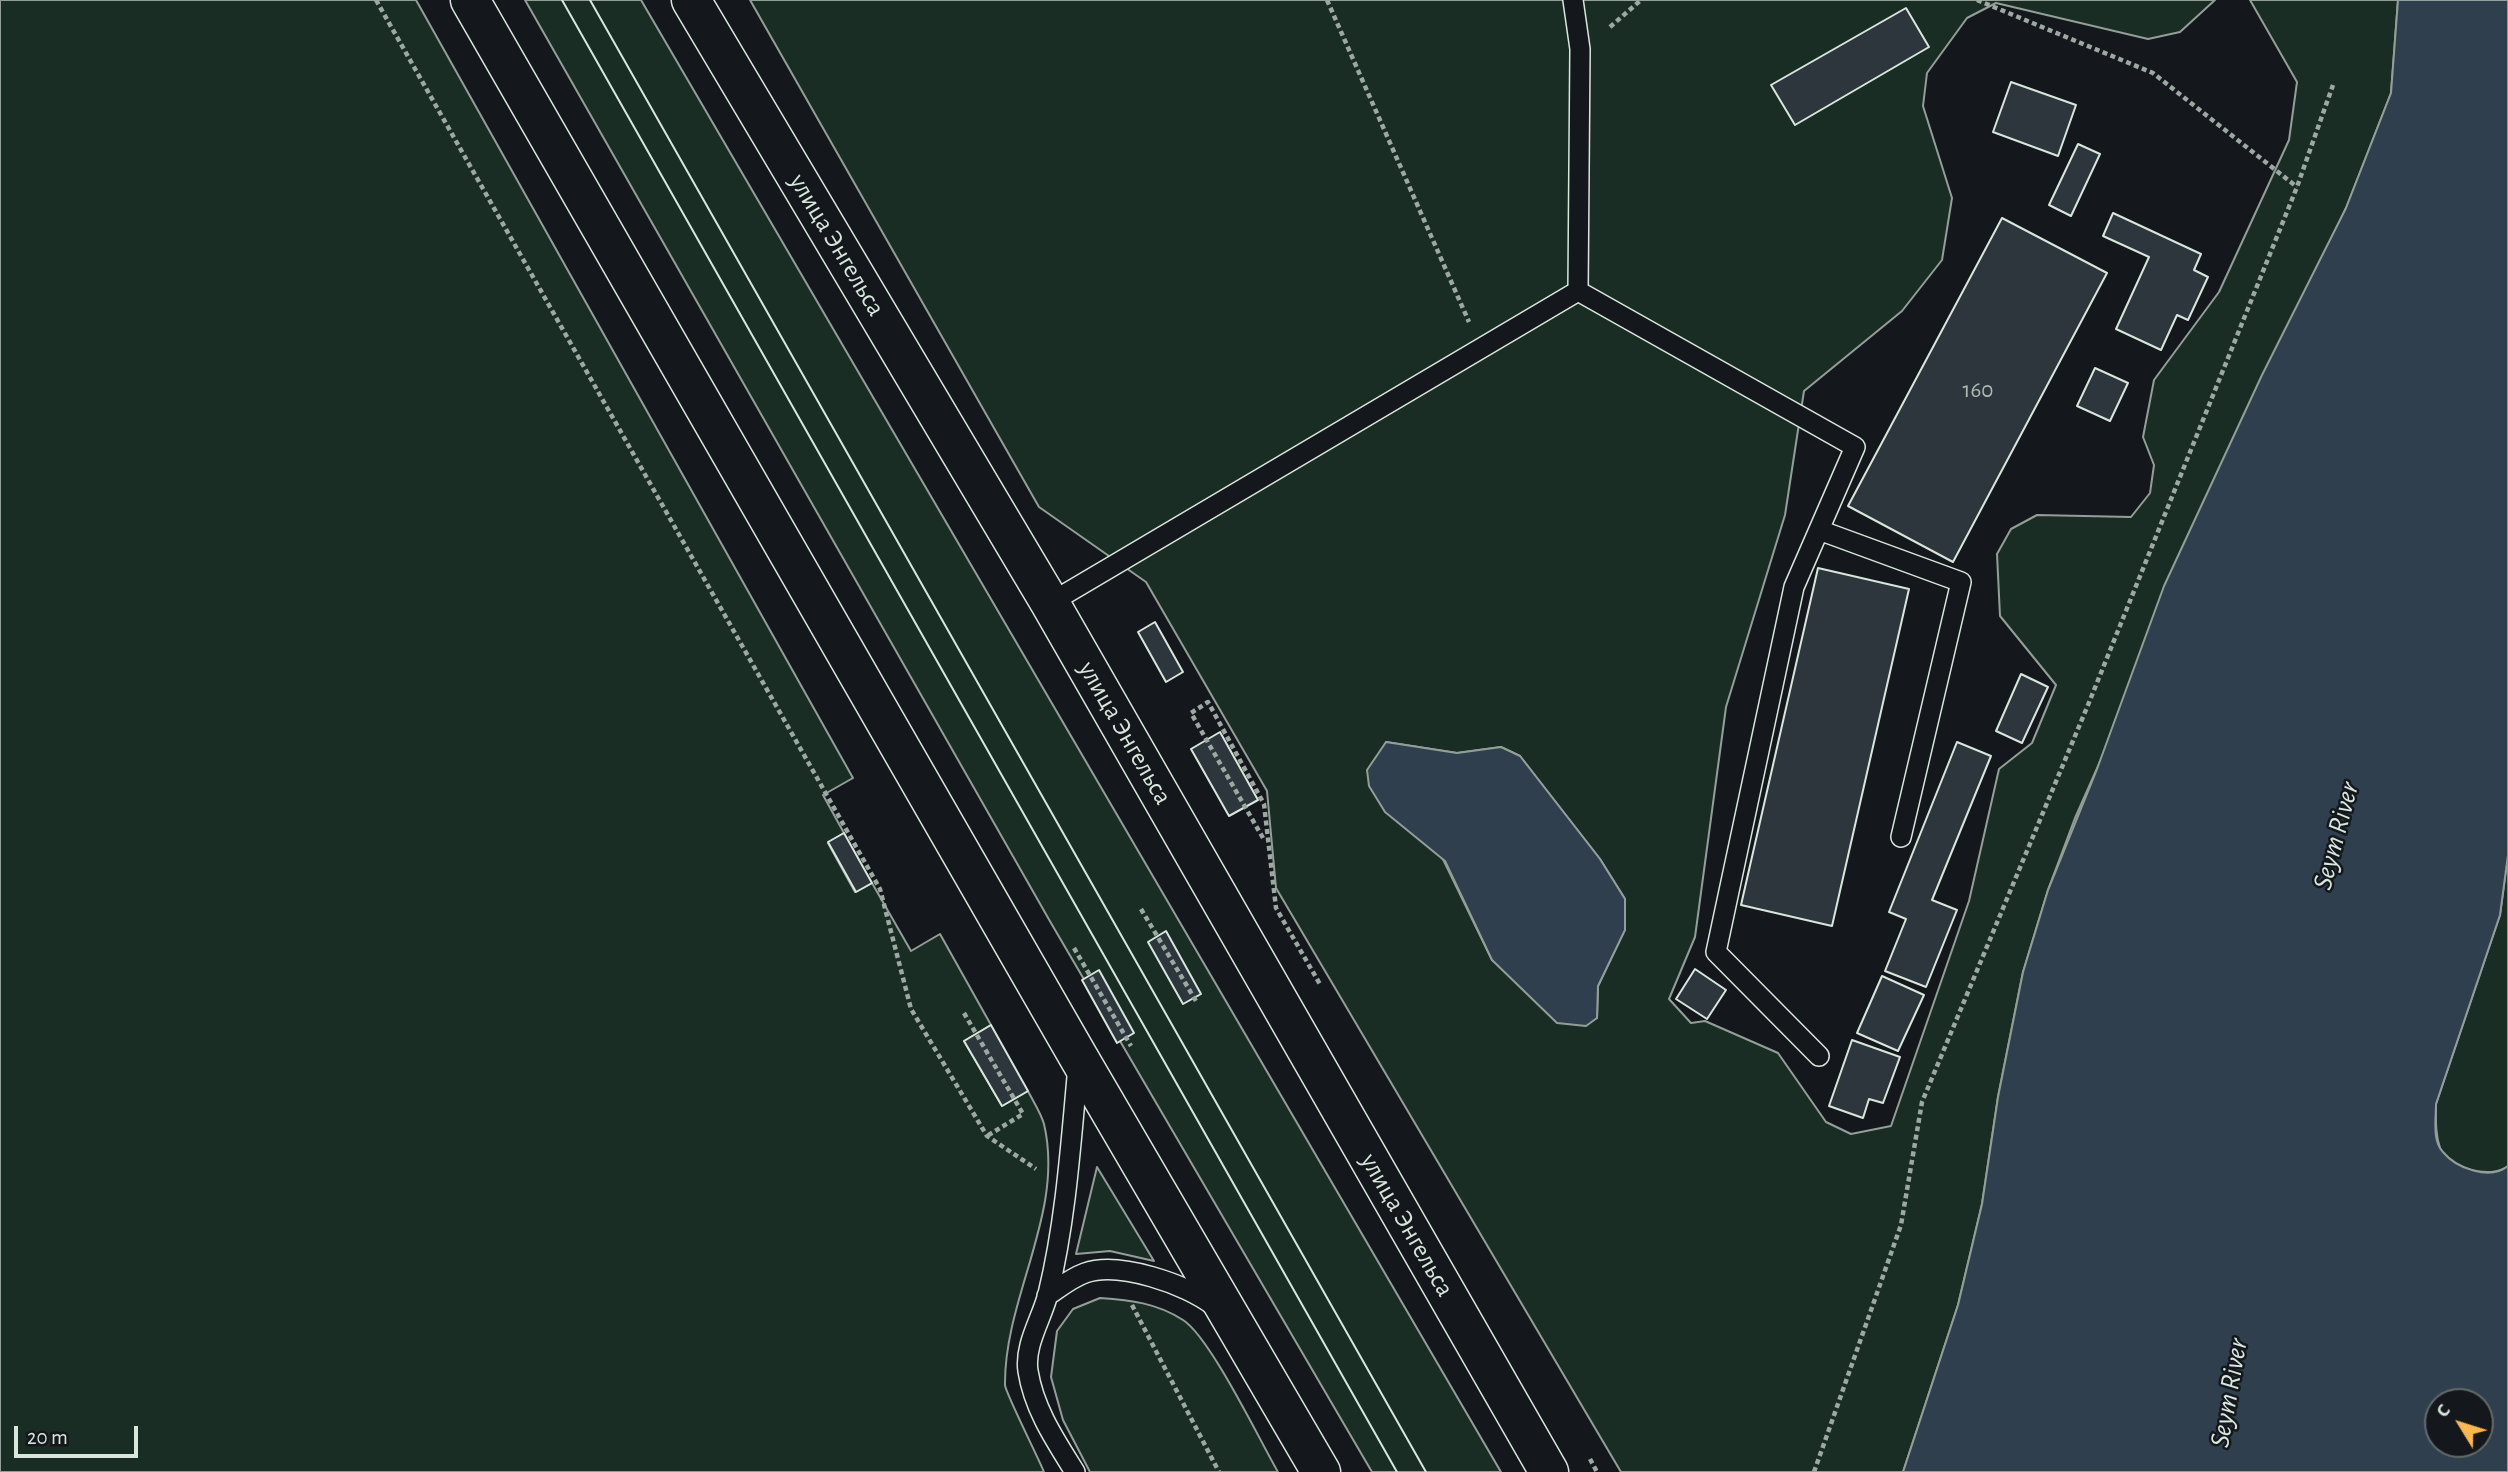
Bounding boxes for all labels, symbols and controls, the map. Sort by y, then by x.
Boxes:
street label: улица Энгельса [782,168,892,322]
house number: 160 [1963,376,1993,404]
street label: улица Энгельса [1071,656,1179,810]
water label: Seym River [2306,779,2366,893]
street label: улица Энгельса [1353,1148,1461,1302]
water label: Seym River [2203,1336,2255,1450]
north arrow [2424,1388,2494,1458]
text: С [2433,1401,2454,1421]
scale bar [18,1412,142,1456]
text: 20 m [27,1427,68,1448]

